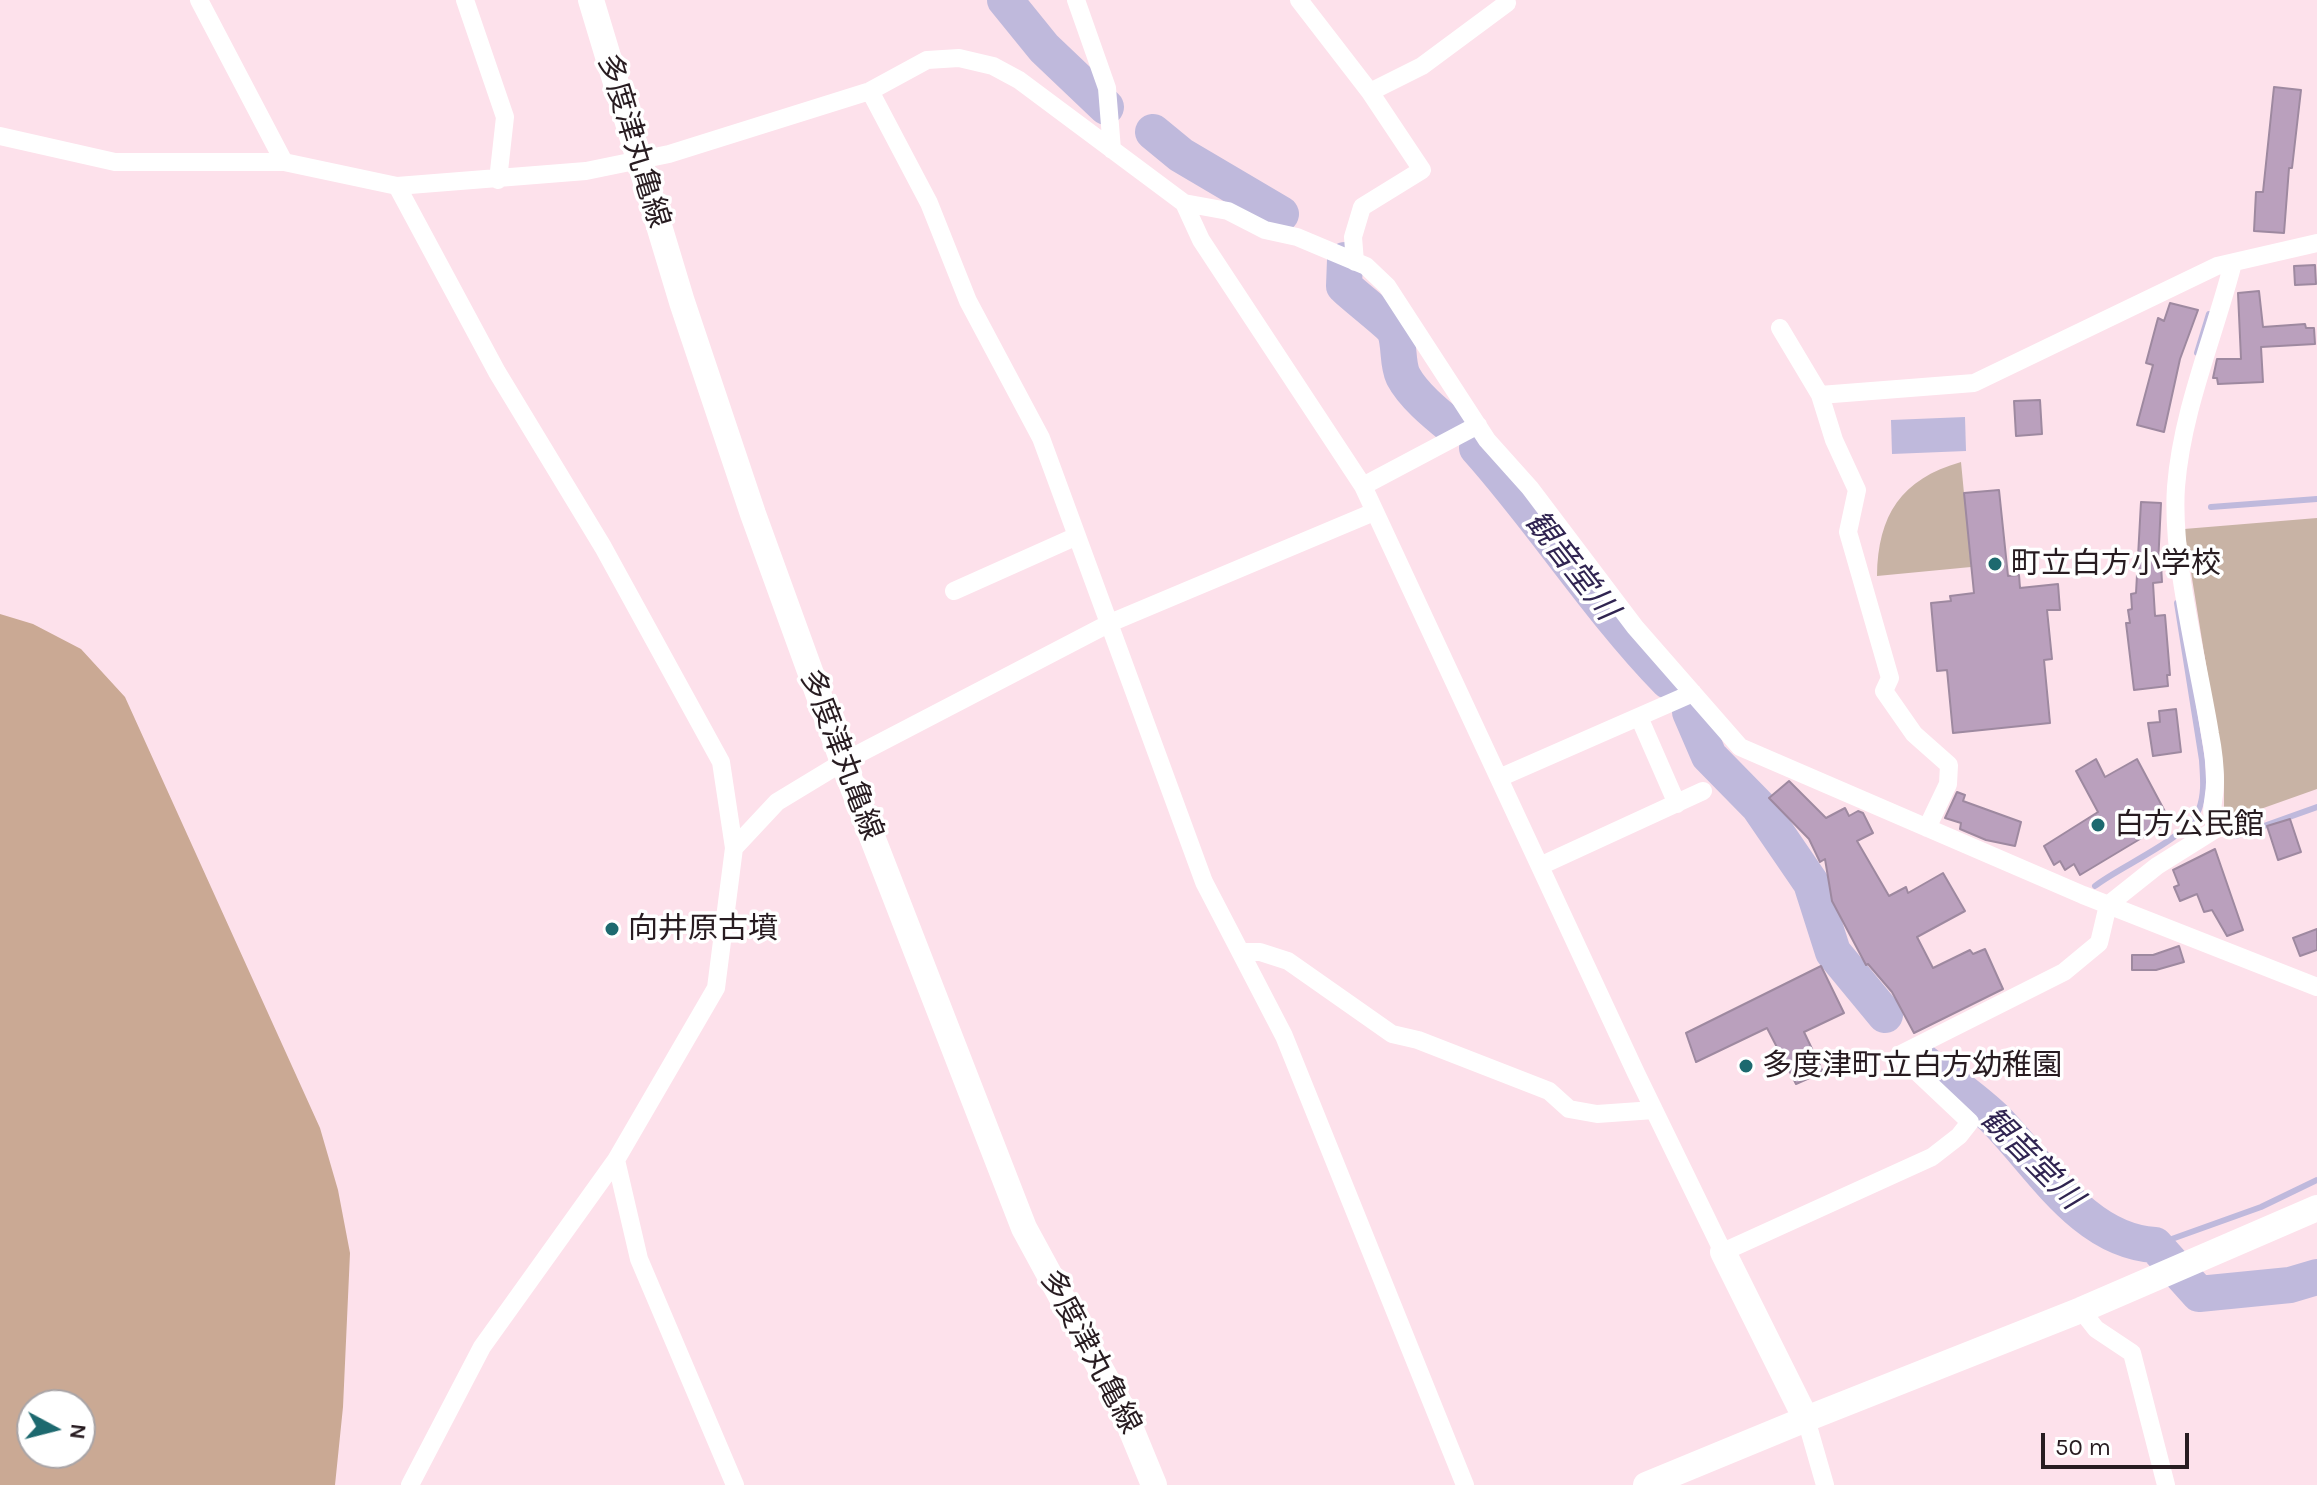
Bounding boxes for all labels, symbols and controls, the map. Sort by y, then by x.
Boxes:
street label: 多度津丸亀線 [589,50,677,232]
water label: 観音堂川 [1516,504,1626,628]
place label: 町立白方小学校 [2011,546,2221,582]
marker: 町立白方小学校 [1986,555,2004,573]
street label: 多度津丸亀線 [792,665,890,845]
place label: 白方公民館 [2114,807,2264,843]
marker: 白方公民館 [2089,816,2107,834]
place label: 向井原古墳 [628,911,778,947]
marker: 向井原古墳 [603,920,621,938]
place label: 多度津町立白方幼稚園 [1762,1048,2062,1084]
marker: 多度津町立白方幼稚園 [1737,1057,1755,1075]
water label: 観音堂川 [1972,1100,2090,1218]
street label: 多度津丸亀線 [1032,1264,1148,1440]
north arrow [16,1389,96,1469]
scale bar [2045,1417,2193,1467]
text: N [64,1422,92,1441]
text: 50 m [2055,1433,2111,1461]

